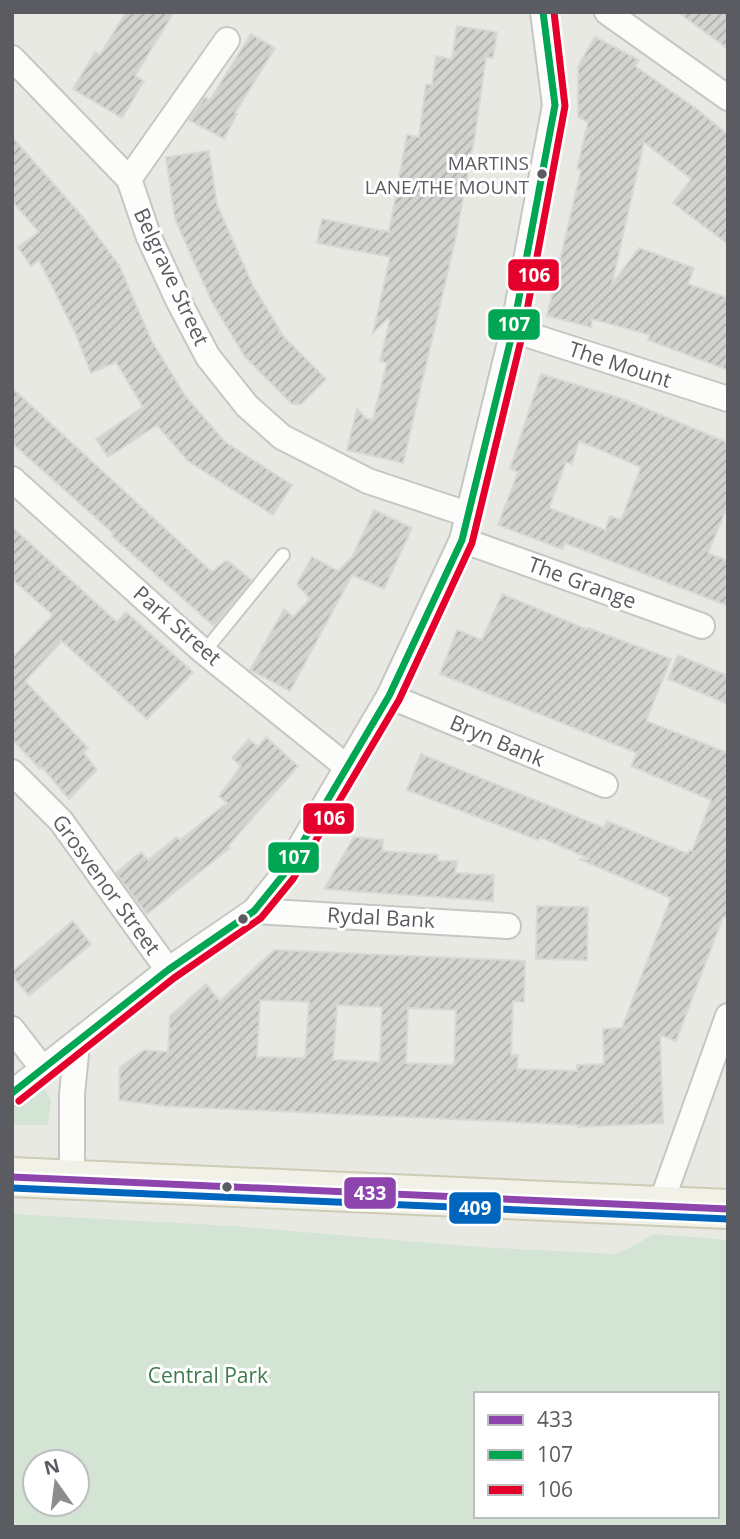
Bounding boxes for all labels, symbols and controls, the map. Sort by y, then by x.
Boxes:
place label: MARTINS LANE/THE MOUNT [365,150,530,200]
marker: MARTINS LANE/THE MOUNT [535,167,549,181]
street label: Belgrave Street [128,203,216,350]
line badge: 106 [507,258,560,292]
text: 106 [518,262,550,288]
line badge: 107 [487,308,541,341]
text: 107 [498,311,530,337]
street label: The Mount [565,334,675,394]
street label: The Grange [524,550,640,615]
street label: Park Street [128,579,228,671]
street label: Bryn Bank [446,708,549,773]
line badge: 106 [302,802,355,835]
text: 106 [313,805,345,831]
street label: Grosvenor Street [46,809,167,960]
line badge: 107 [267,841,320,874]
text: 107 [278,844,310,870]
street label: Rydal Bank [326,900,436,934]
unlabelled marker [236,912,250,926]
line badge: 433 [343,1176,397,1210]
unlabelled marker [220,1180,234,1194]
text: 433 [354,1180,386,1206]
line badge: 409 [448,1191,502,1225]
text: 409 [459,1195,491,1221]
park label: Central Park [148,1361,268,1389]
legend [474,1392,719,1518]
text: 433 [537,1405,573,1433]
text: 107 [537,1440,573,1468]
north arrow [21,1448,91,1518]
text: N [41,1452,63,1481]
text: 106 [537,1475,573,1503]

